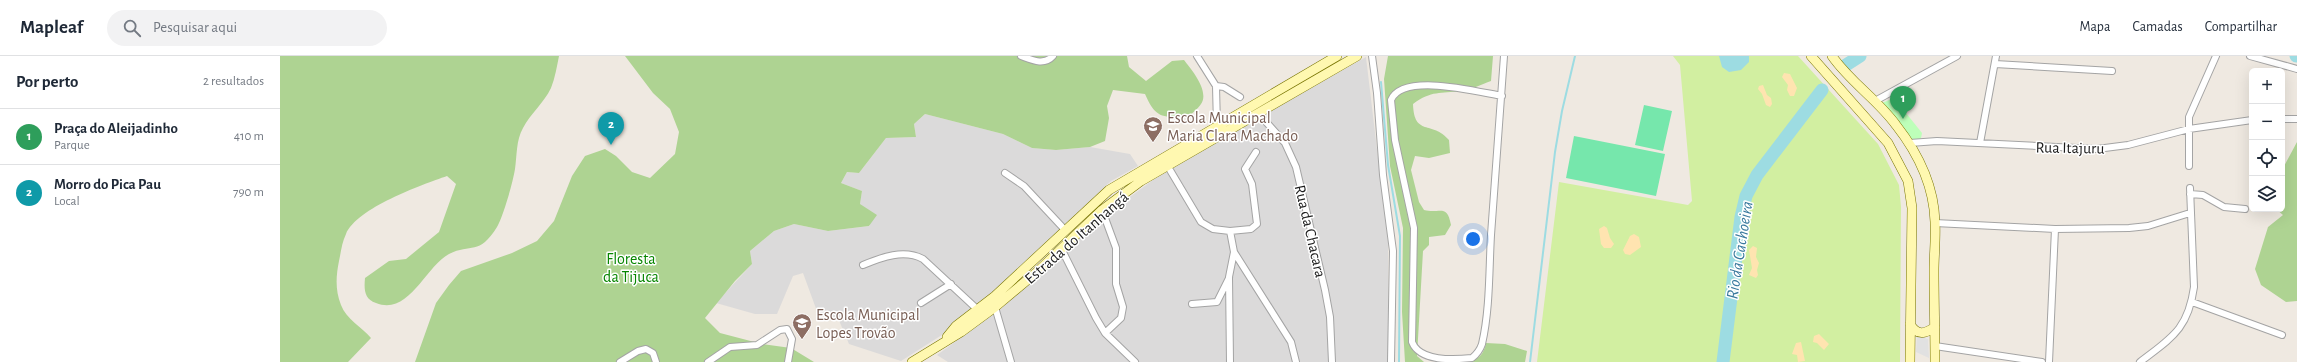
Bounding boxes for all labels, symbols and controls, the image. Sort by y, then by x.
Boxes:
search box [107,10,387,46]
icon: search [121,17,143,39]
text: Mapleaf [20,18,83,37]
text: Pesquisar aqui [153,20,237,35]
text: Mapa [2080,20,2110,34]
text: Camadas [2132,20,2183,34]
text: Compartilhar [2205,20,2277,34]
map controls [2249,68,2285,212]
button: + [2249,68,2285,104]
text: Por perto [16,73,79,90]
text: 2 resultados [203,75,264,88]
pin: 1 [1890,86,1916,119]
button: − [2249,104,2285,140]
place label: Escola Municipal Maria Clara Machado [1167,110,1298,144]
pin: 2 [598,112,624,145]
school or university icon: Escola Municipal Maria Clara Machado [1142,115,1164,143]
text: Praça do Aleijadinho [54,121,178,136]
text: 1 [27,130,31,143]
text: 410 m [234,130,264,143]
text: Parque [54,139,90,152]
street label: Rua Itajuru [2035,139,2105,158]
button: locate [2249,140,2285,176]
button: layers [2249,176,2285,212]
text: Morro do Pica Pau [54,177,161,192]
street label: Rua da Chacara [1292,183,1328,279]
text: 2 [26,186,32,199]
text: 790 m [233,186,264,199]
street label: Estrada do Itanhangá [1022,189,1132,287]
text: Local [54,195,80,208]
water label: Rio da Cachoeira [1723,200,1756,300]
your location [1463,229,1483,249]
park label: Floresta da Tijuca [603,251,659,286]
place label: Escola Municipal Lopes Trovão [816,307,920,341]
school or university icon: Escola Municipal Lopes Trovão [791,312,813,340]

